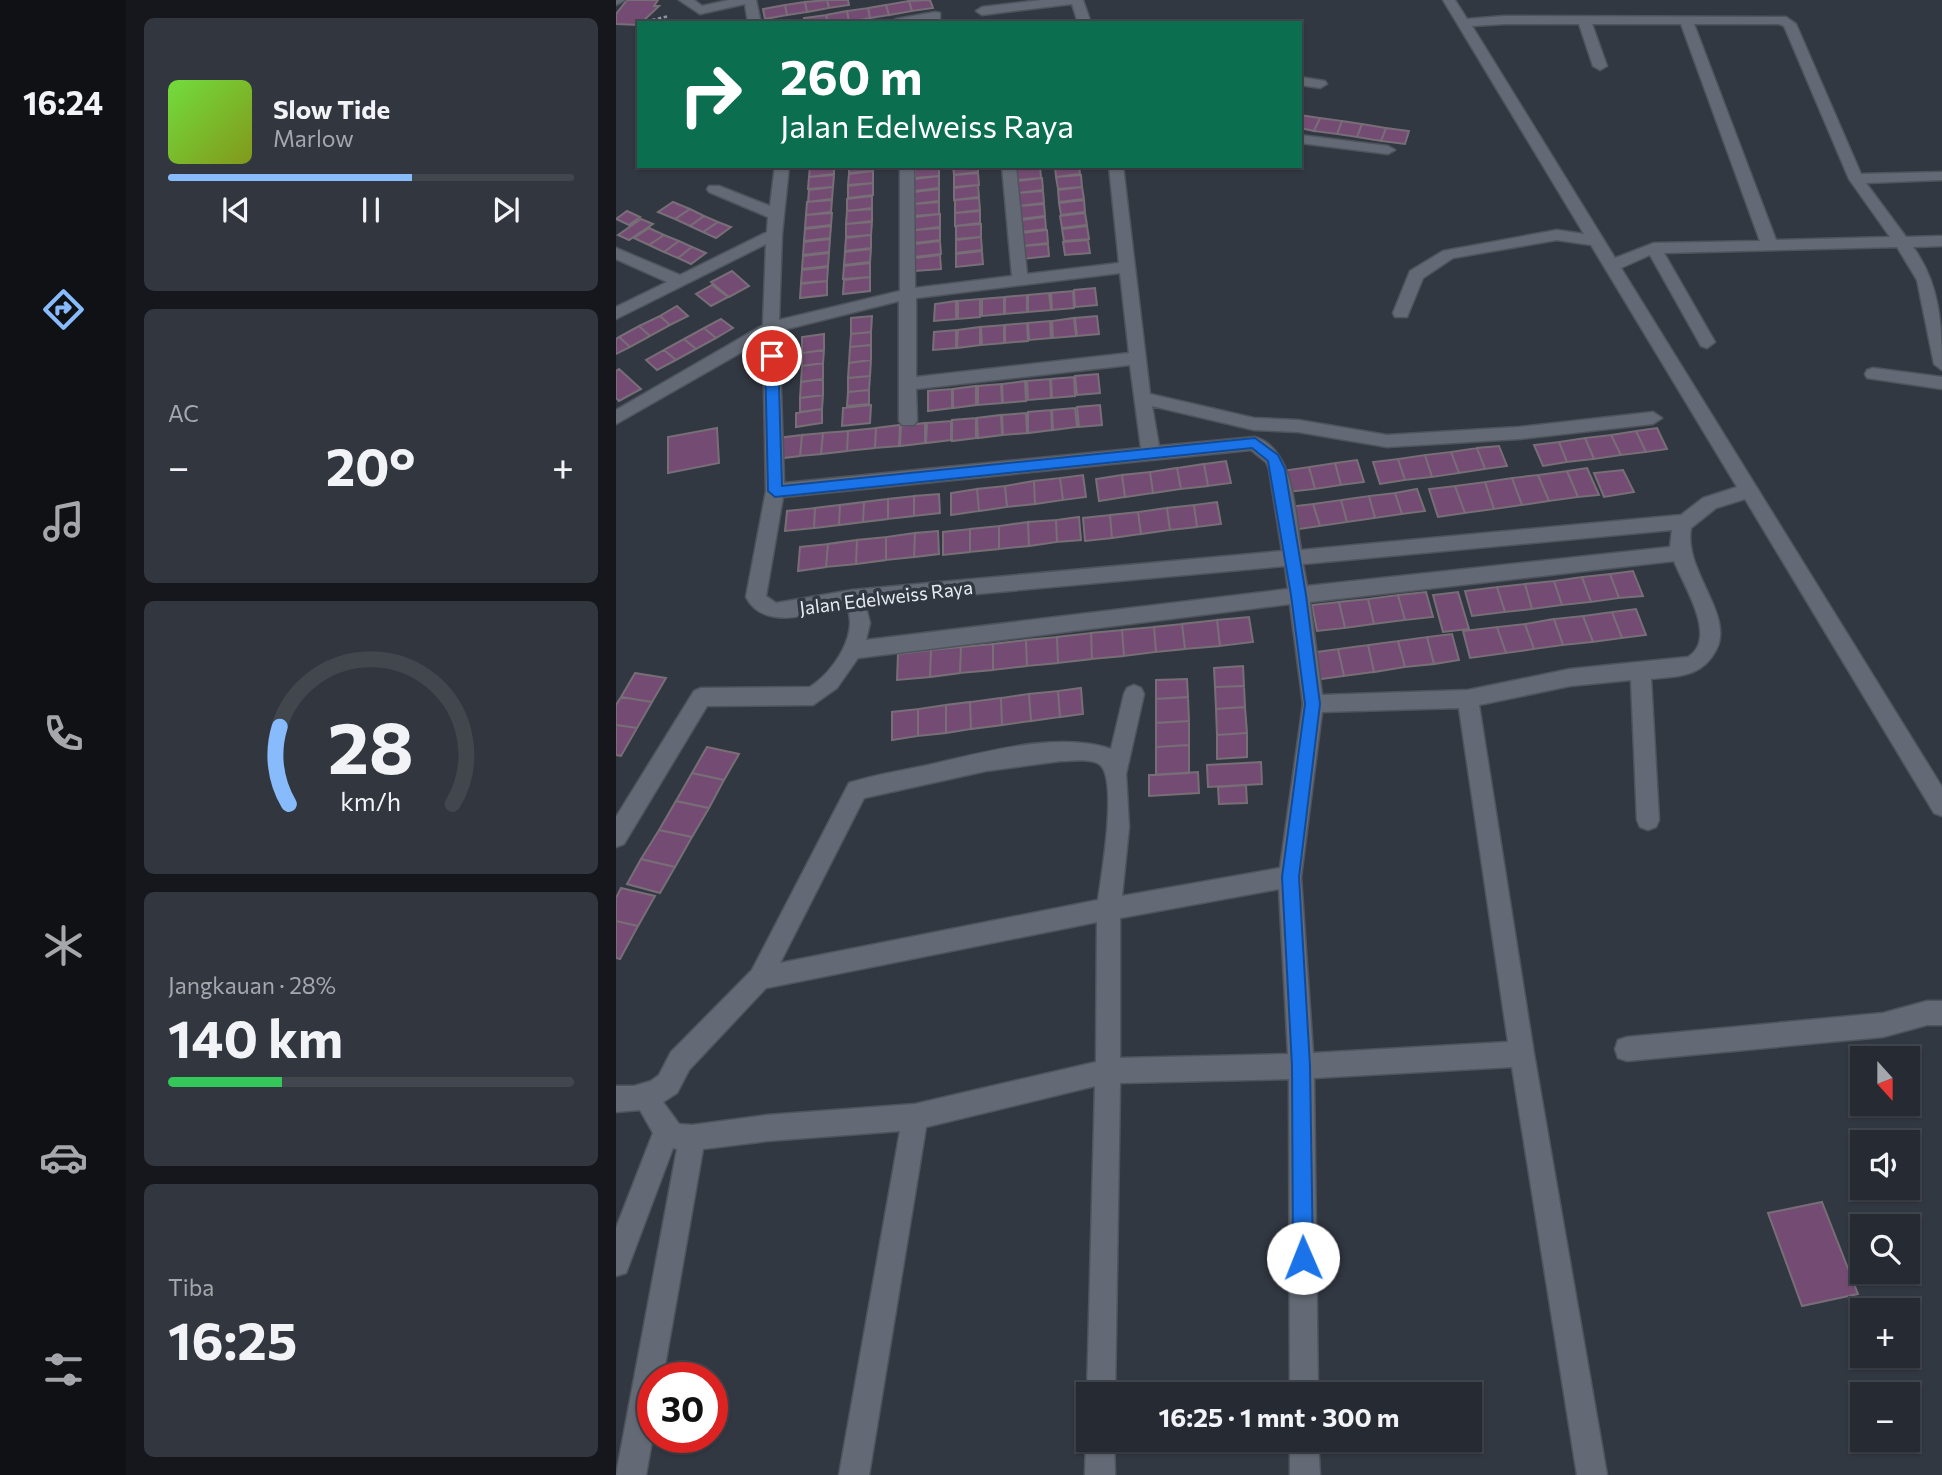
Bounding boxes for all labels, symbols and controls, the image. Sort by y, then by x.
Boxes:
text: 260 m [780,45,922,105]
icon: right [665,49,756,140]
text: 16:24 [23,82,103,122]
text: Slow Tide [273,93,390,124]
text: Jalan Edelweiss Raya [780,105,1074,145]
text: Marlow [273,124,354,152]
icon: previous [217,191,255,229]
icon: pause [352,191,390,229]
icon: next [487,191,525,229]
icon: directions [39,285,88,334]
pin [742,326,802,386]
icon: arrive [753,337,791,375]
text: AC [168,399,199,427]
text: 20° [326,433,416,497]
text: − [168,442,190,489]
text: + [552,442,574,489]
icon: music [39,497,88,546]
street label: Jalan Edelweiss Raya [798,575,974,619]
text: 28 [328,700,414,789]
icon: phone [39,709,88,758]
text: km/h [341,785,401,815]
icon: climate [39,921,88,970]
text: Jangkauan · 28% [168,971,336,999]
text: 140 km [168,1005,343,1069]
north arrow [1850,1046,1920,1116]
map controls [1850,1046,1920,1452]
button: sound [1850,1130,1920,1200]
icon: car [39,1133,88,1182]
button: search [1850,1214,1920,1284]
position arrow [1266,1221,1340,1295]
text: Tiba [168,1273,214,1301]
button: + [1850,1298,1920,1368]
text: 16:25 [168,1307,297,1371]
icon: filters [39,1345,88,1394]
speed limit sign: 30 [637,1362,728,1453]
button: − [1850,1382,1920,1452]
text: 16:25 · 1 mnt · 300 m [1158,1401,1400,1432]

